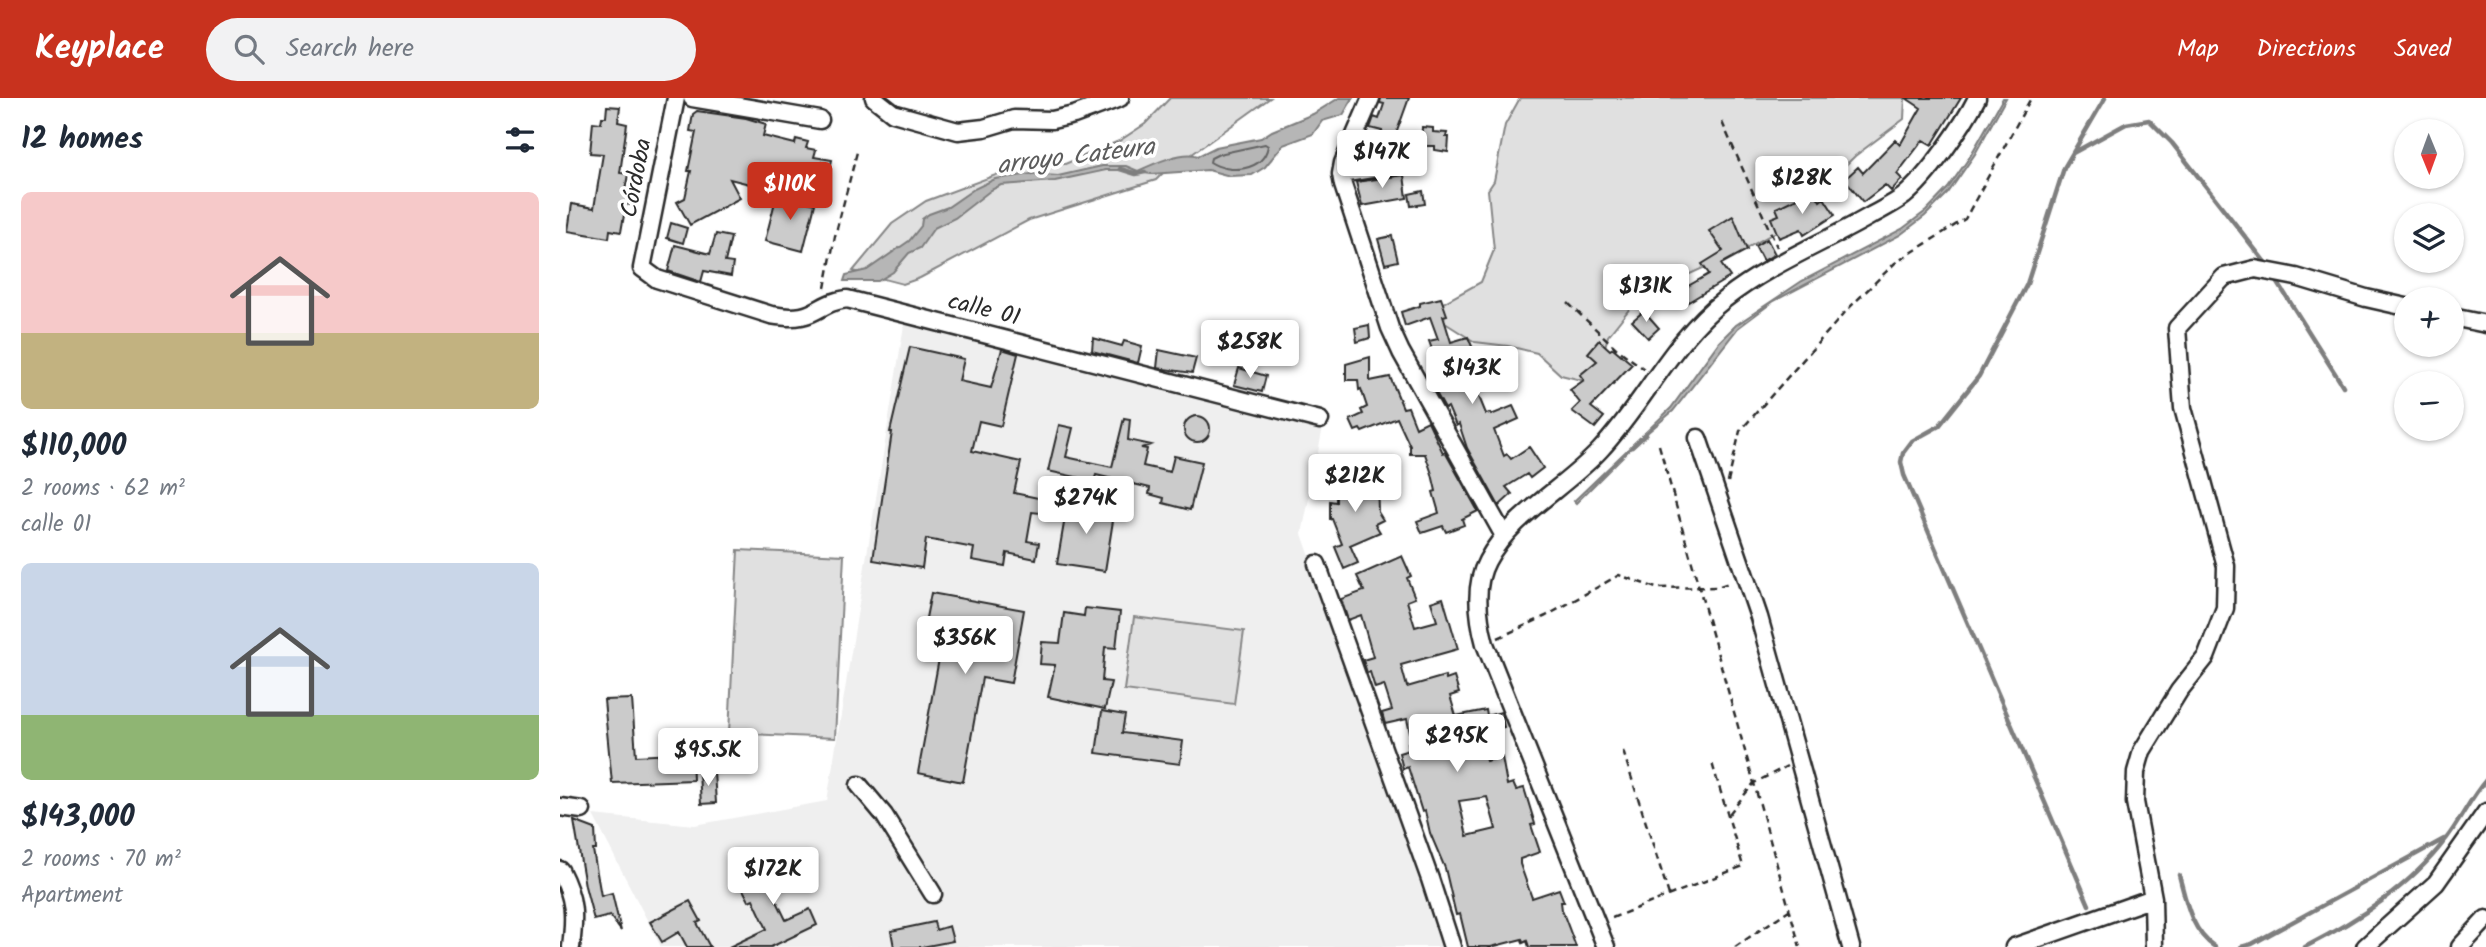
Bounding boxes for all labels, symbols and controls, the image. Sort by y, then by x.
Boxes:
search box [206,18,696,81]
text: Keyplace [35,23,164,76]
text: Search here [286,28,414,70]
icon: search [230,30,268,68]
text: Map [2177,30,2219,69]
text: Directions [2257,30,2356,69]
text: Saved [2394,30,2451,69]
text: 12 homes [21,116,143,164]
north arrow [2394,119,2464,189]
map controls [2394,119,2464,441]
icon: filters [501,121,539,159]
water label: arroyo Cateura [995,126,1159,187]
pin: $147K [1333,130,1431,190]
street label: Córdoba [610,135,664,221]
text: $147K [1353,135,1411,171]
pin: $128K [1753,156,1851,216]
text: $128K [1771,161,1833,197]
pin: $110K [741,162,839,222]
text: $110K [763,167,817,203]
button: layers [2394,203,2464,273]
icon: home [217,238,343,364]
pin: $131K [1597,264,1695,324]
text: $131K [1619,269,1673,305]
street label: calle 01 [944,282,1024,338]
button: + [2394,287,2464,357]
pin: $258K [1201,320,1299,380]
text: $258K [1217,325,1283,361]
pin: $143K [1423,346,1521,406]
text: $143K [1442,351,1502,387]
button: − [2394,371,2464,441]
text: $110,000 [21,423,126,471]
pin: $212K [1306,454,1404,514]
text: $212K [1324,459,1386,495]
text: 2 rooms · 62 m² [21,471,185,507]
pin: $274K [1037,476,1135,536]
text: $274K [1054,481,1118,517]
text: calle 01 [21,507,92,543]
icon: home [217,609,343,735]
pin: $356K [916,616,1014,676]
text: $356K [933,621,997,657]
pin: $295K [1408,714,1506,774]
text: $295K [1425,719,1489,755]
pin: $95.5K [651,728,765,788]
text: $95.5K [674,733,742,769]
text: $143,000 [21,794,135,842]
text: 2 rooms · 70 m² [21,842,181,878]
pin: $172K [724,848,822,907]
text: $172K [744,852,802,888]
text: Apartment [21,878,123,914]

